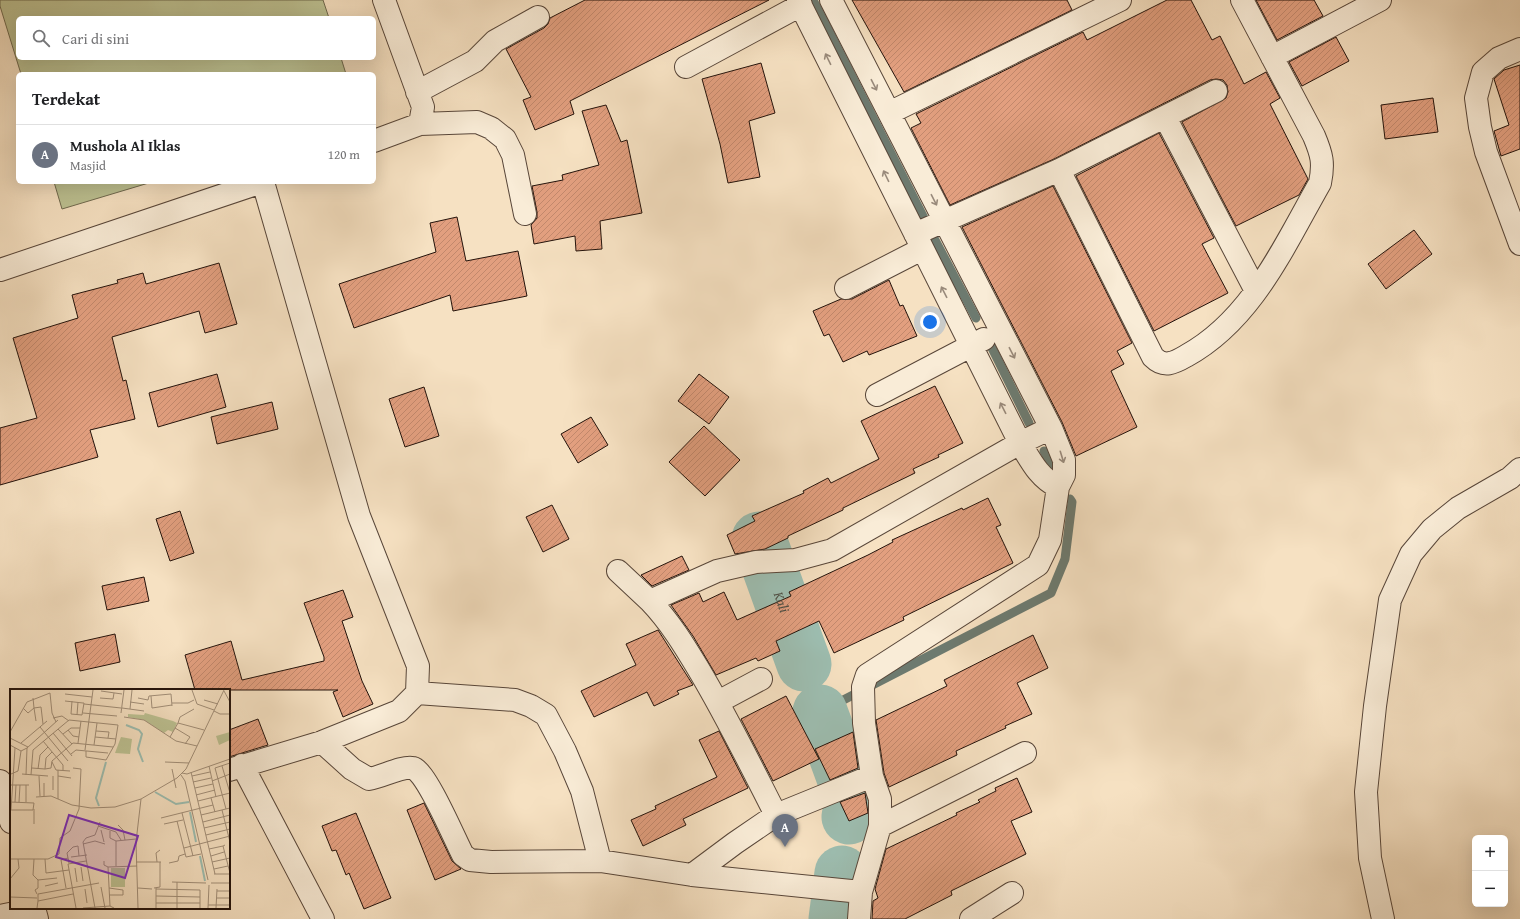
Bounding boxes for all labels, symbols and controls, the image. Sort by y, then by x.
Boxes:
search box [16,16,376,60]
icon: search [30,27,52,49]
text: Cari di sini [62,28,129,49]
one-way arrow [824,54,831,66]
one-way arrow [871,78,878,90]
text: Terdekat [32,86,100,111]
text: Mushola Al Iklas [70,135,180,156]
text: A [41,145,49,164]
text: 120 m [328,145,360,164]
text: Masjid [70,156,106,175]
one-way arrow [881,170,889,182]
one-way arrow [930,194,938,206]
one-way arrow [940,286,948,298]
your location [920,312,940,332]
one-way arrow [1009,347,1016,359]
one-way arrow [999,402,1006,414]
one-way arrow [1059,451,1066,464]
water label: Kali [768,588,795,616]
inset map [10,689,230,909]
pin: A [772,814,798,847]
map controls [1472,835,1508,907]
button: + [1472,835,1508,871]
button: − [1472,871,1508,907]

